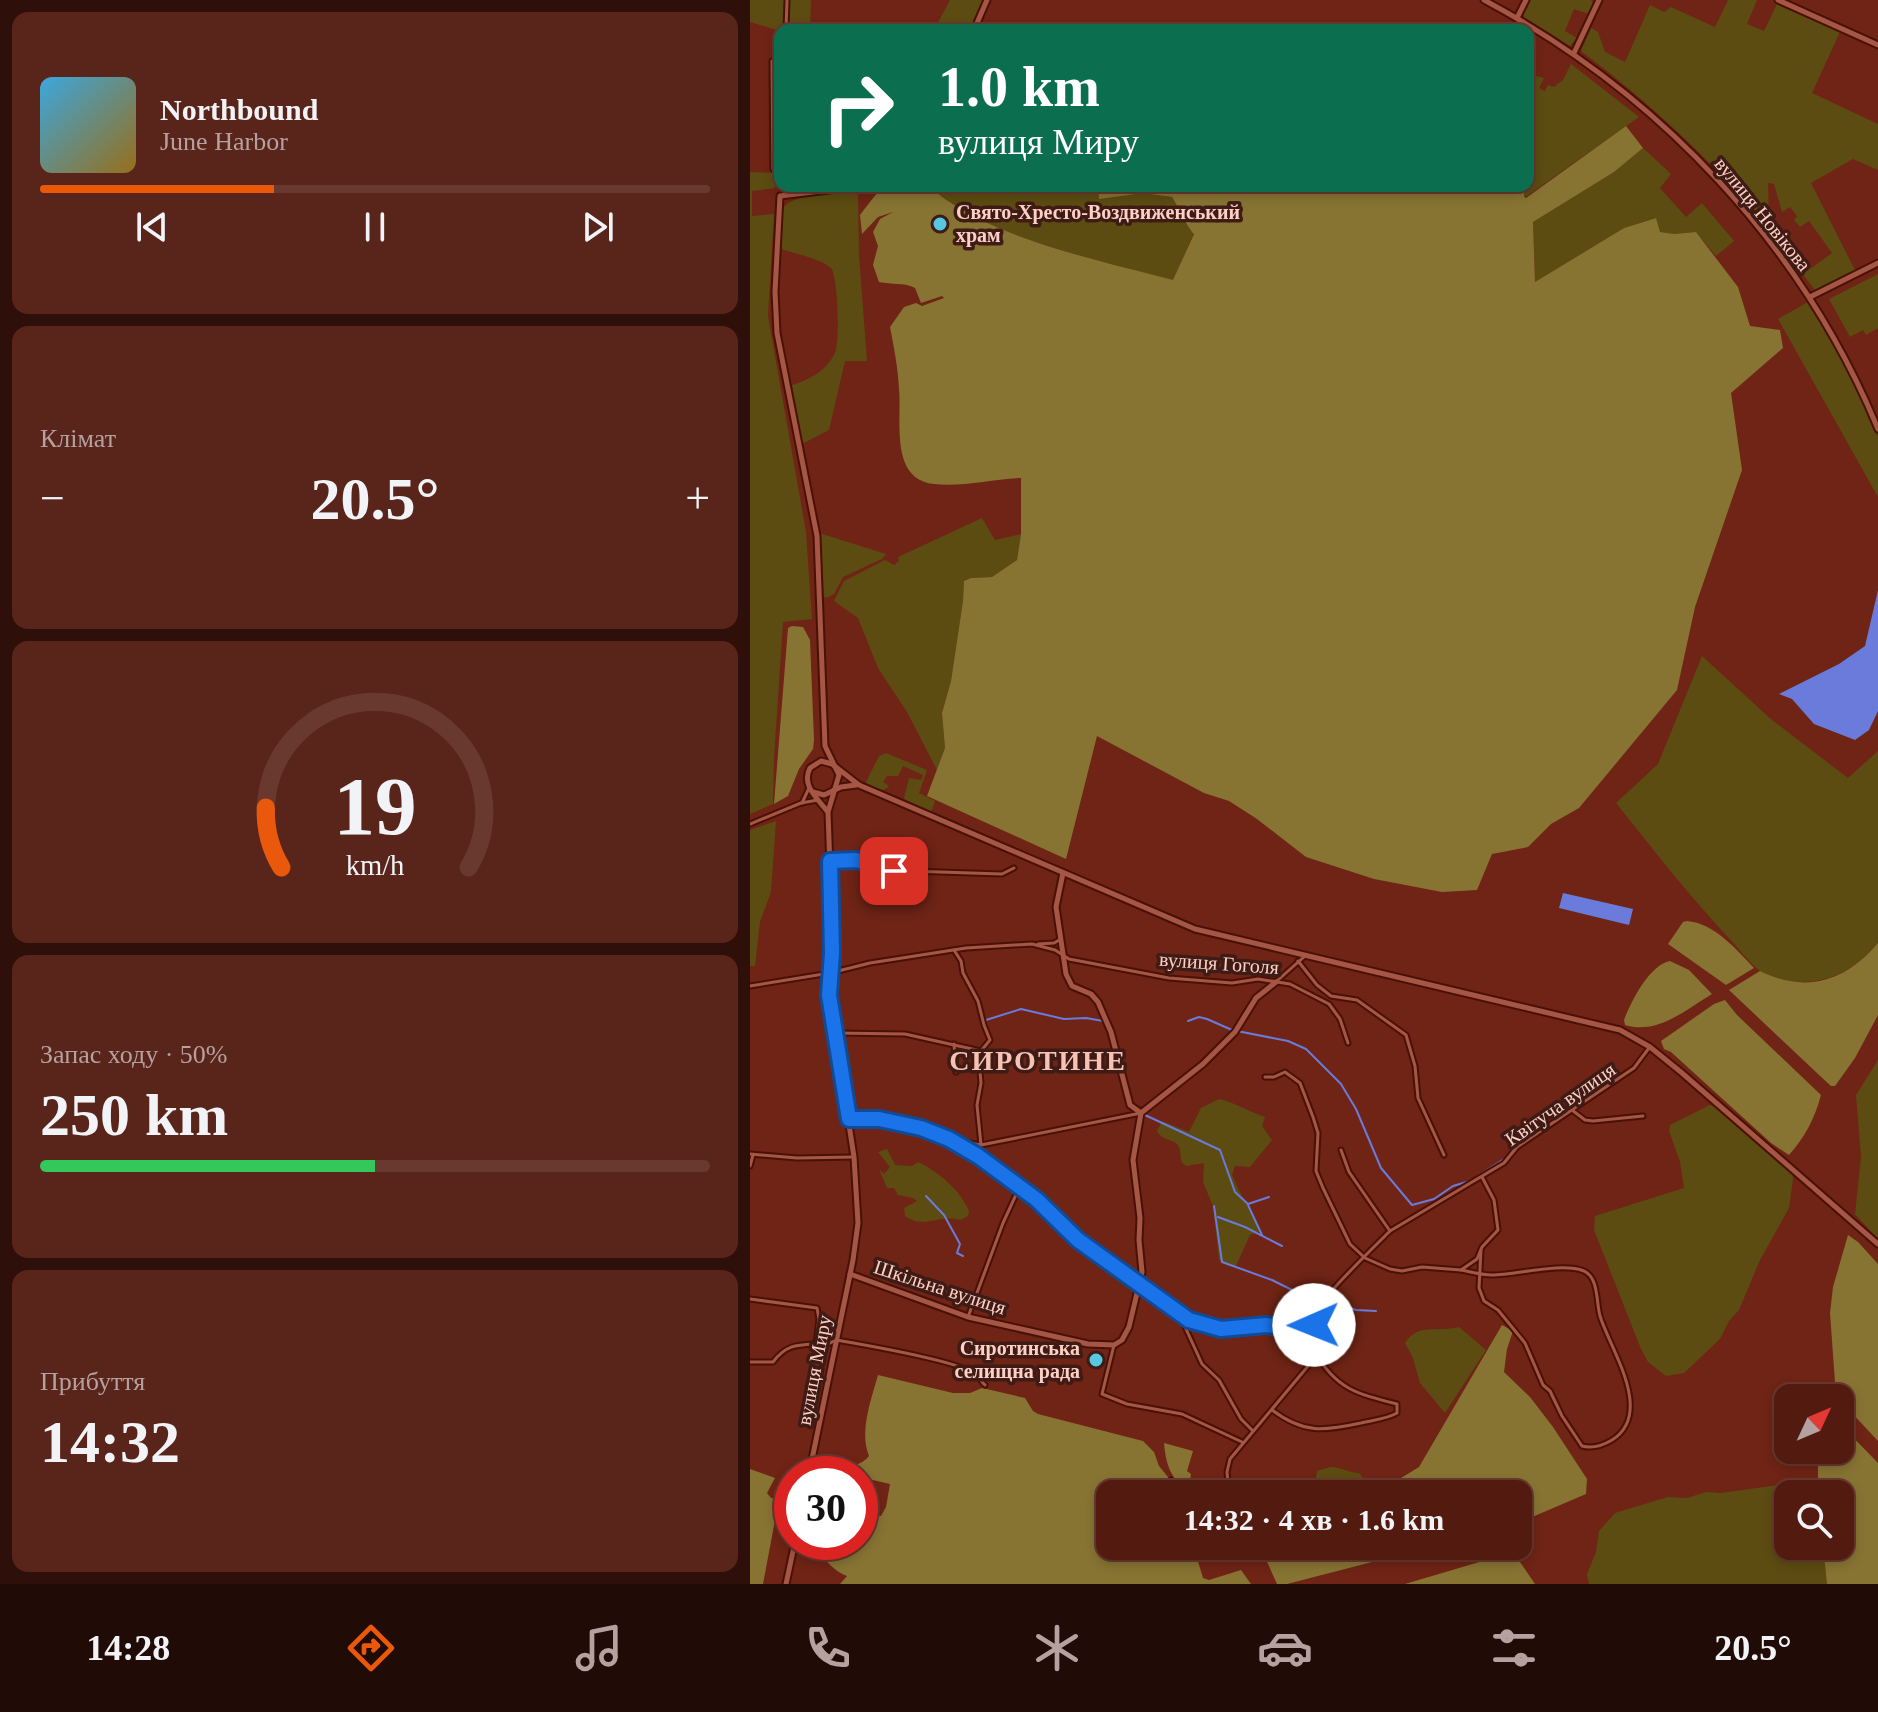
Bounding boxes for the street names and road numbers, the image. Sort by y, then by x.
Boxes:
street label: вулиця Новікова [1710,153,1816,276]
street label: вулиця Гоголя [1158,948,1280,979]
street label: Квітуча вулиця [1501,1058,1620,1151]
street label: Шкільна вулиця [871,1255,1009,1320]
street label: вулиця Миру [793,1313,836,1427]

